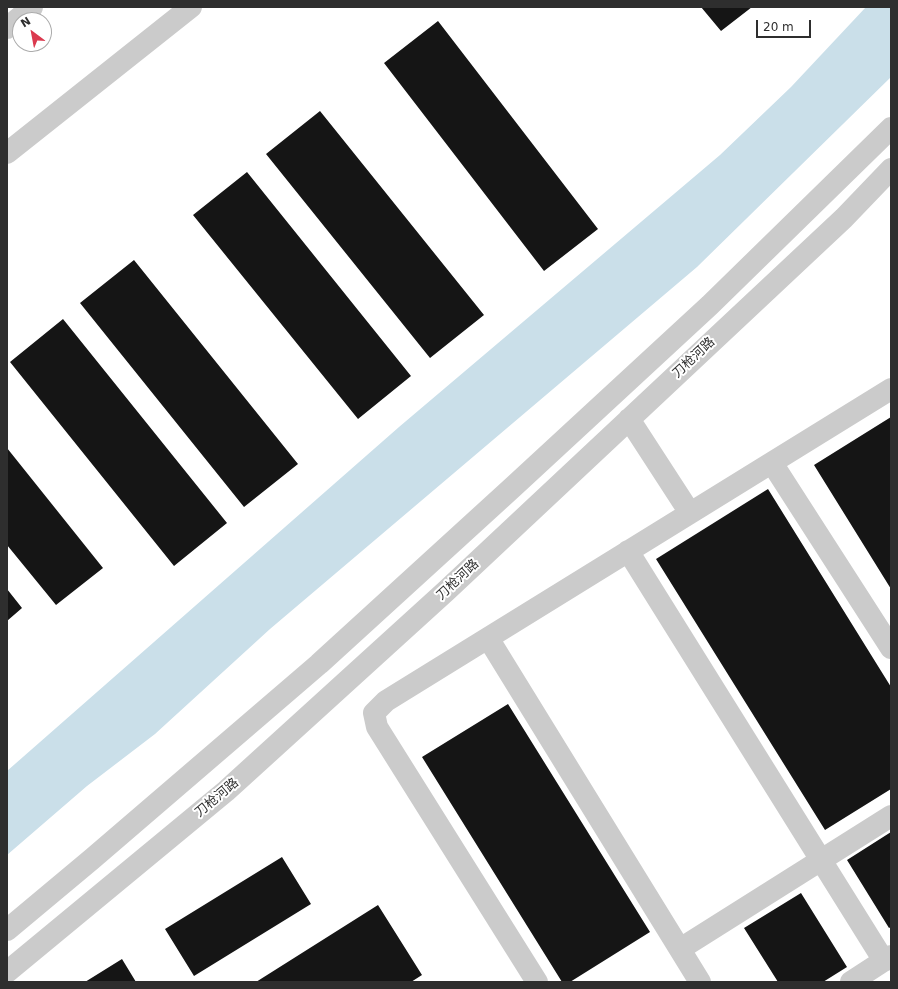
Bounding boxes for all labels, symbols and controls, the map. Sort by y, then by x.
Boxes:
north arrow [12,12,52,52]
scale bar [758,12,813,38]
text: N [19,14,33,30]
text: 20 m [763,20,794,34]
street label: 刀枪河路 [670,335,718,381]
street label: 刀枪河路 [434,557,482,603]
street label: 刀枪河路 [192,775,242,821]

